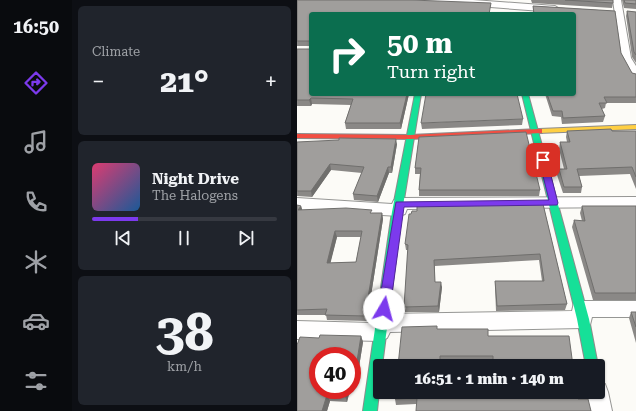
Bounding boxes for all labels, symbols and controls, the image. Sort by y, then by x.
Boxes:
text: 16:50 [13,16,59,37]
text: 50 m [387,27,452,60]
icon: right [321,28,373,80]
text: Climate [92,44,140,59]
text: Turn right [387,61,475,82]
text: 21° [160,64,209,99]
icon: directions [22,69,50,97]
text: − [92,69,104,94]
text: + [265,69,277,94]
icon: music [22,128,50,156]
pin [526,143,560,177]
icon: arrive [532,149,554,171]
text: Night Drive [152,170,239,188]
icon: phone [22,188,50,216]
text: The Halogens [152,188,238,203]
icon: previous [112,227,134,249]
icon: pause [173,227,195,249]
icon: next [235,227,257,249]
icon: climate [22,248,50,276]
position arrow [363,288,405,330]
text: 38 [155,302,214,363]
icon: car [22,307,50,335]
speed limit sign: 40 [309,347,361,399]
text: km/h [167,359,202,374]
icon: filters [22,367,50,395]
text: 16:51 · 1 min · 140 m [414,370,564,388]

